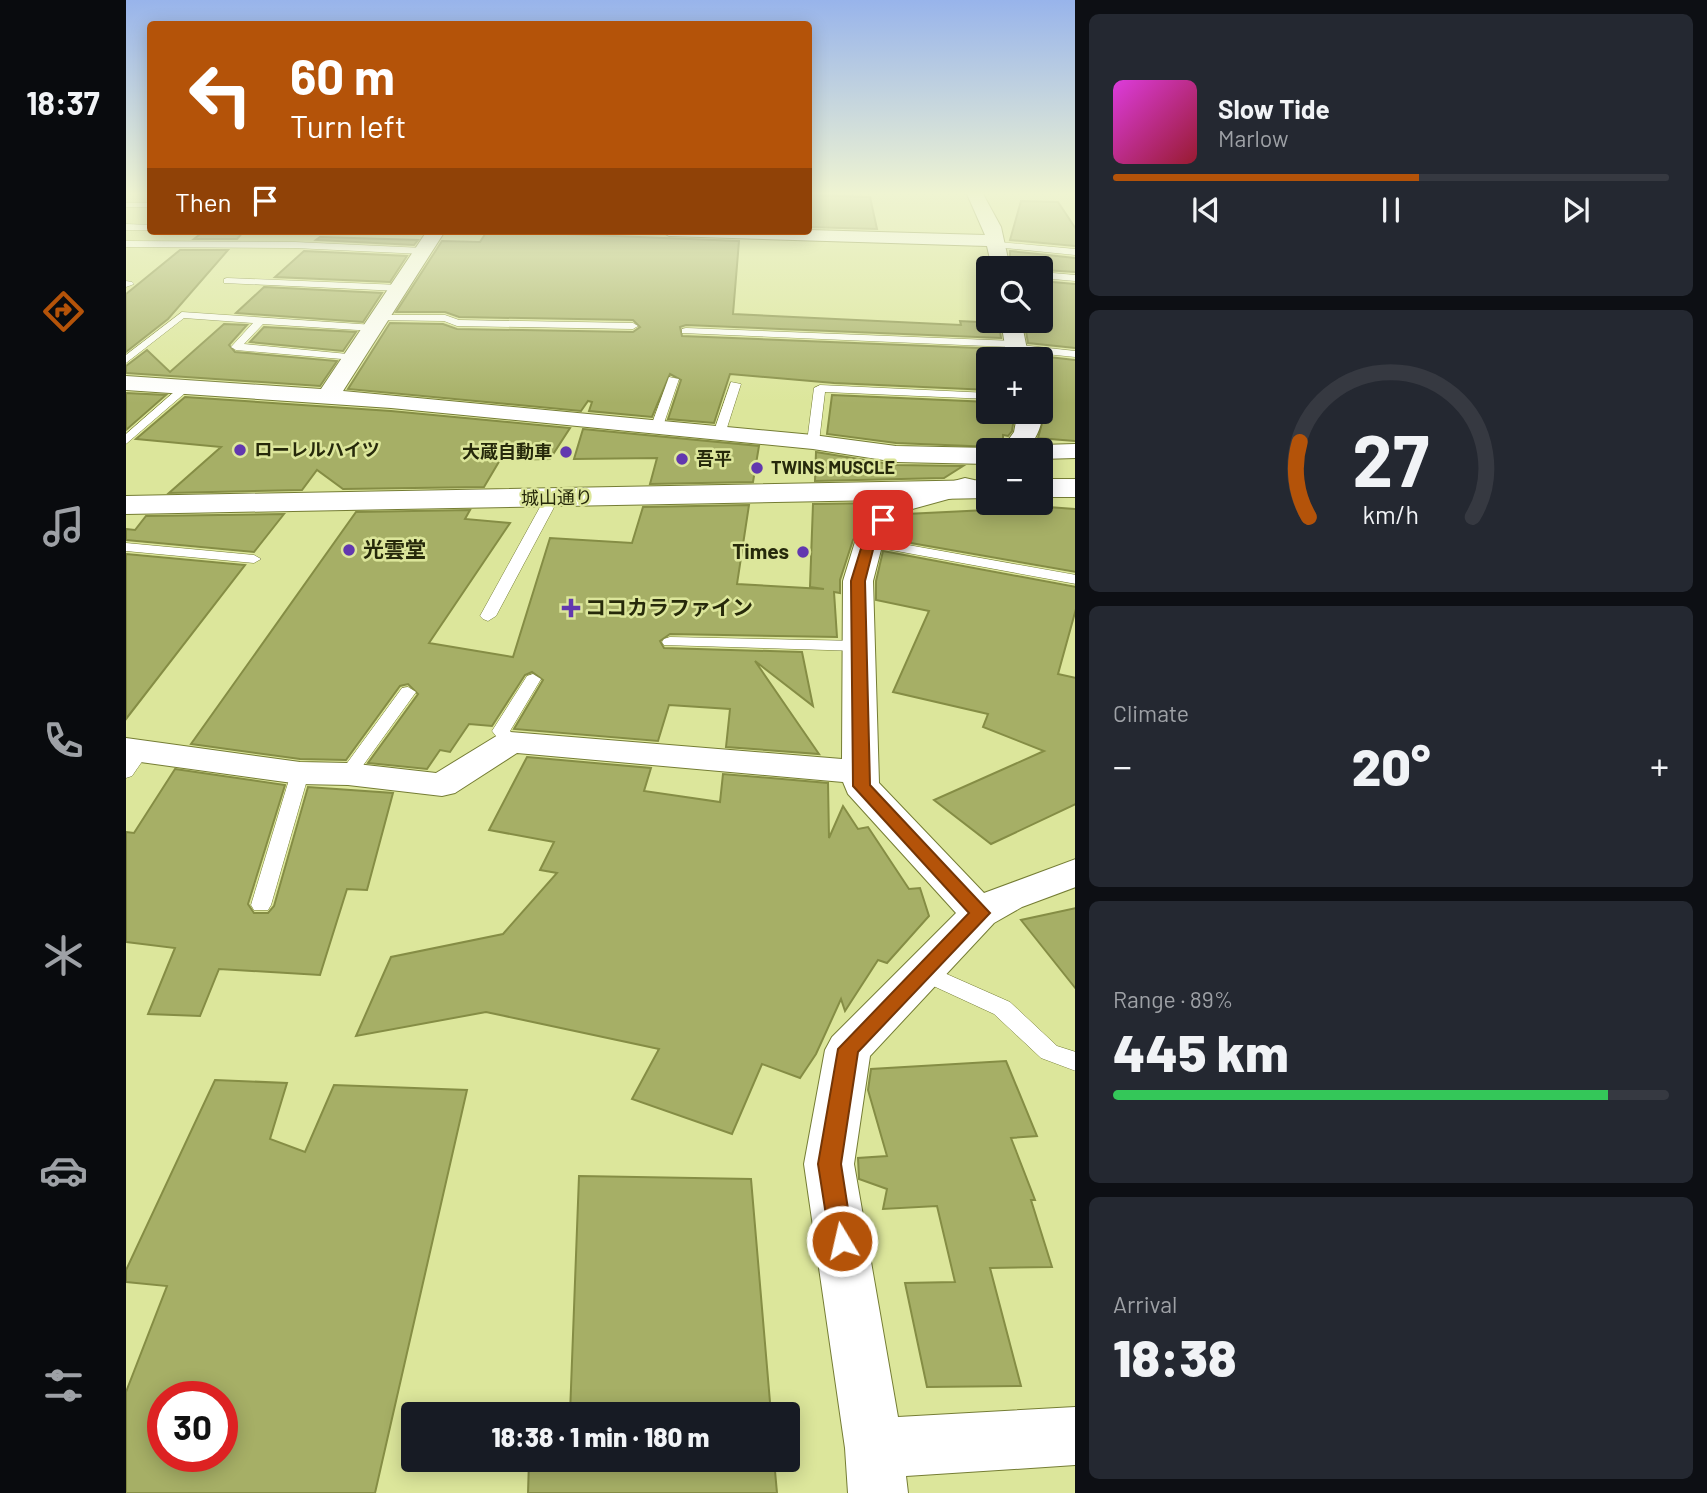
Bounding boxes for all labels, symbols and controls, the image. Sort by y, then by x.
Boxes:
text: 60 m [290,46,395,105]
icon: left [175,49,266,140]
text: 18:37 [26,83,100,121]
text: Slow Tide [1218,93,1330,124]
text: Turn left [290,106,407,144]
text: Marlow [1218,124,1289,152]
icon: arrive [246,182,284,220]
text: Then [175,186,232,217]
icon: previous [1187,191,1225,229]
icon: pause [1372,191,1410,229]
icon: next [1557,191,1595,229]
map controls [976,256,1053,515]
button: search [976,256,1053,333]
icon: directions [39,287,88,336]
button: + [976,347,1053,424]
text: 27 [1353,414,1429,502]
place label: ローレルハイツ [254,438,380,460]
button: − [976,438,1053,515]
place label: 大蔵自動車 [462,440,552,462]
marker: ローレルハイツ [232,442,248,458]
marker: 大蔵自動車 [558,444,574,460]
place label: 吾平 [696,447,732,469]
marker: 吾平 [674,451,690,467]
place label: TWINS MUSCLE [771,456,895,478]
marker: TWINS MUSCLE [749,460,765,476]
street label: 城山通り [521,485,593,509]
pin [853,490,913,550]
text: km/h [1363,498,1419,528]
icon: arrive [864,501,902,539]
icon: music [39,502,88,551]
place label: 光雲堂 [363,536,426,561]
place label: Times [732,538,789,563]
marker: 光雲堂 [341,542,357,558]
marker: Times [795,544,811,560]
place label: ココカラファイン [585,594,753,619]
marker: ココカラファイン [563,600,579,616]
text: Climate [1113,699,1189,727]
icon: phone [39,716,88,765]
text: 20° [1352,734,1430,796]
text: − [1113,742,1132,788]
text: + [1650,742,1669,788]
icon: climate [39,931,88,980]
text: Range · 89% [1113,985,1233,1013]
text: 445 km [1113,1020,1289,1082]
icon: car [39,1146,88,1195]
position arrow [805,1204,879,1278]
text: Arrival [1113,1290,1177,1318]
text: 18:38 [1113,1325,1236,1387]
icon: filters [39,1361,88,1410]
speed limit sign: 30 [147,1381,238,1472]
text: 18:38 · 1 min · 180 m [492,1421,709,1452]

